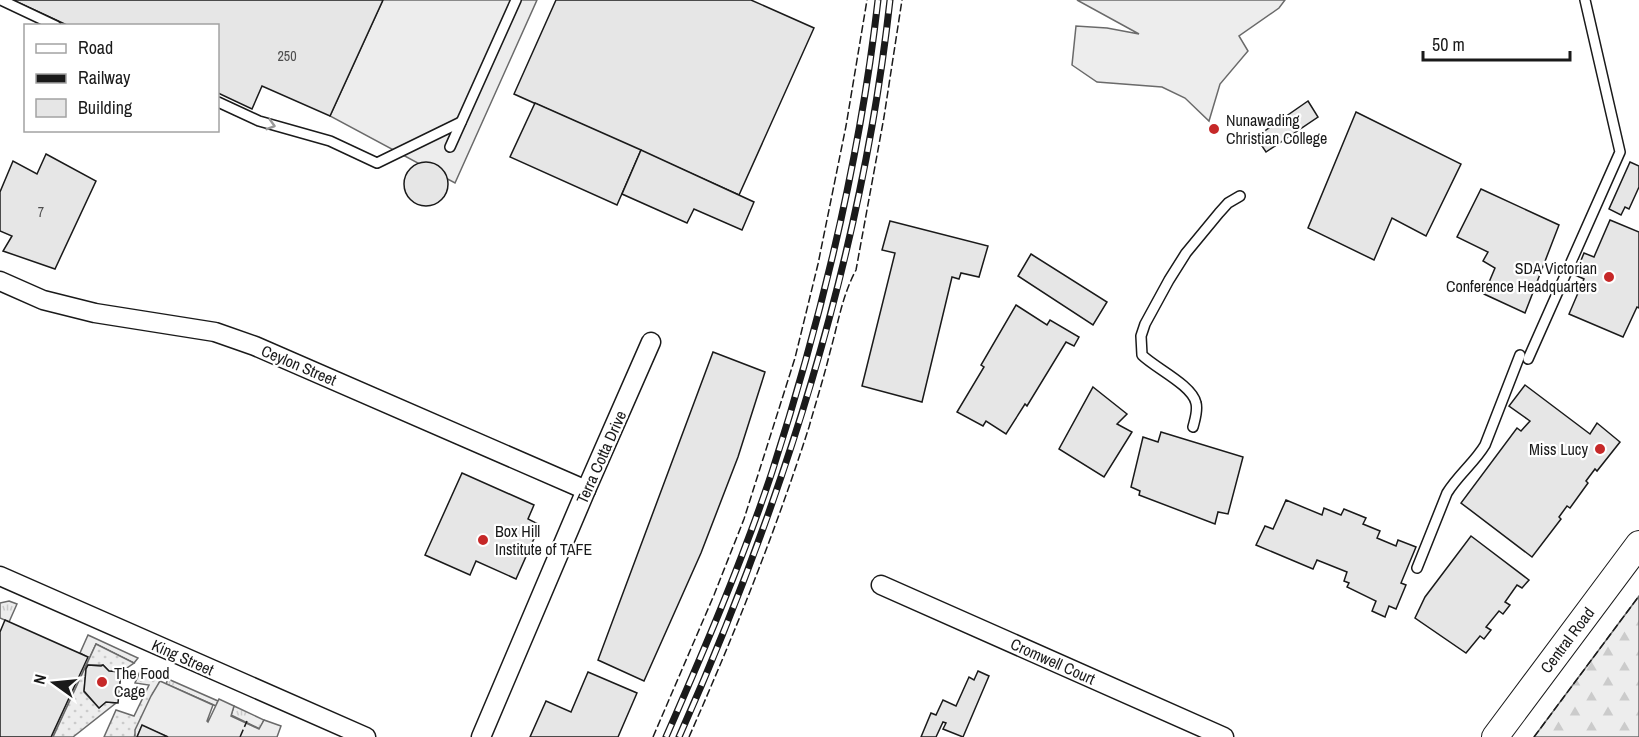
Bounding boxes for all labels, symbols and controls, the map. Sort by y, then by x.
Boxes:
legend [24,24,219,132]
scale bar [1423,24,1570,62]
text: 50 m [1432,32,1465,57]
text: Road [78,35,113,60]
house number: 250 [277,47,297,65]
text: Railway [78,65,131,90]
text: Building [78,95,133,120]
place label: Nunawading Christian College [1226,109,1327,149]
one-way arrow [266,117,276,130]
marker: Nunawading Christian College [1207,122,1221,136]
house number: 7 [38,203,44,221]
place label: SDA Victorian Conference Headquarters [1446,257,1597,297]
marker: SDA Victorian Conference Headquarters [1602,270,1616,284]
street label: Ceylon Street [258,339,340,391]
street label: Terra Cotta Drive [571,407,631,507]
place label: Miss Lucy [1529,438,1588,460]
marker: Miss Lucy [1593,442,1607,456]
place label: Box Hill Institute of TAFE [495,520,592,560]
marker: Box Hill Institute of TAFE [476,533,490,547]
street label: Central Road [1535,603,1599,677]
street label: Cromwell Court [1007,633,1099,690]
street label: King Street [149,634,218,681]
north arrow [24,653,84,713]
place label: The Food Cage [114,662,170,702]
text: N [28,672,51,687]
marker: The Food Cage [95,675,109,689]

